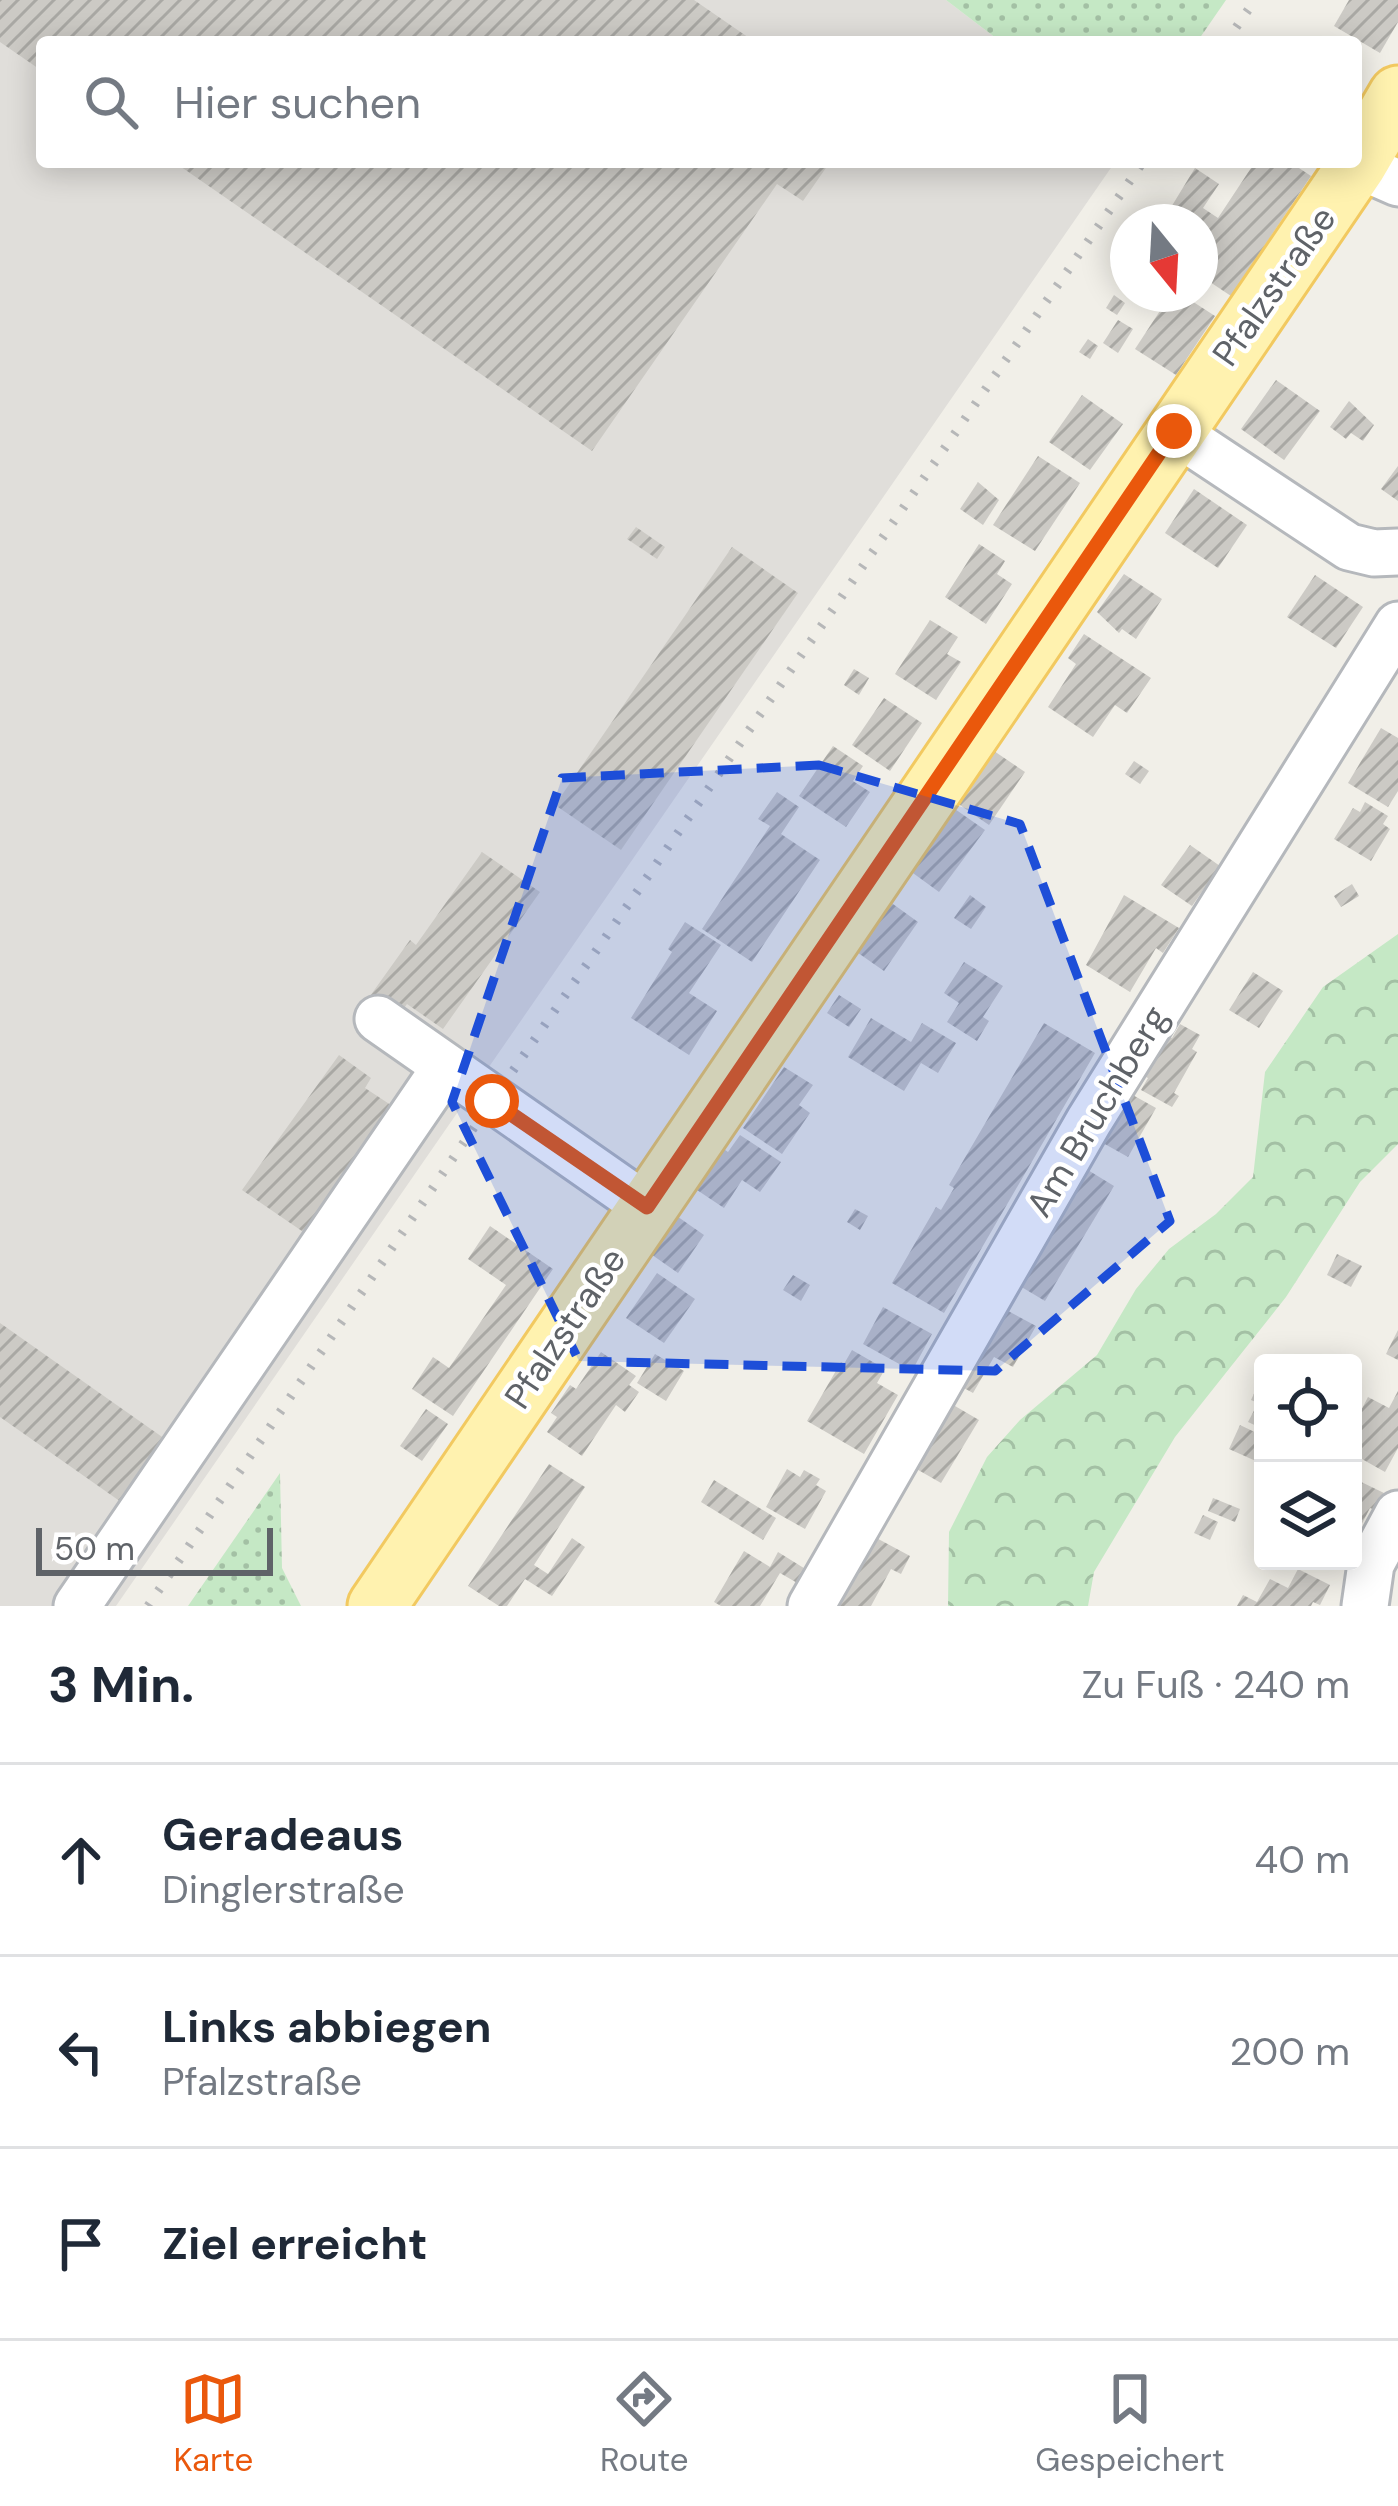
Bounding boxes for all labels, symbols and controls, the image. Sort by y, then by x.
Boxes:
search box [36,36,1362,168]
icon: search [78,69,144,135]
text: Hier suchen [174,73,421,132]
street label: Pfalzstraße [1202,197,1346,375]
north arrow [1110,204,1218,312]
route end [1147,404,1201,458]
street label: Am Bruchberg [1015,997,1179,1225]
route start [465,1074,519,1128]
street label: Pfalzstraße [494,1238,636,1418]
map controls [1254,1354,1362,1570]
button: locate [1254,1354,1362,1462]
button: layers [1254,1462,1362,1570]
scale bar [36,1522,273,1575]
text: 50 m [54,1527,135,1570]
text: 3 Min. [48,1651,194,1718]
text: Zu Fuß · 240 m [1082,1659,1350,1710]
text: Geradeaus [162,1805,403,1864]
icon: ahead [48,1827,114,1893]
text: 40 m [1255,1834,1350,1885]
text: Dinglerstraße [162,1864,405,1915]
text: Links abbiegen [162,1997,492,2056]
icon: left [48,2019,114,2085]
text: 200 m [1229,2026,1350,2077]
text: Pfalzstraße [162,2056,362,2107]
icon: arrive [48,2211,114,2277]
text: Ziel erreicht [162,2214,428,2273]
tab: Karte [173,2366,253,2481]
tab: Route [600,2366,688,2481]
tab: Gespeichert [1035,2366,1225,2481]

